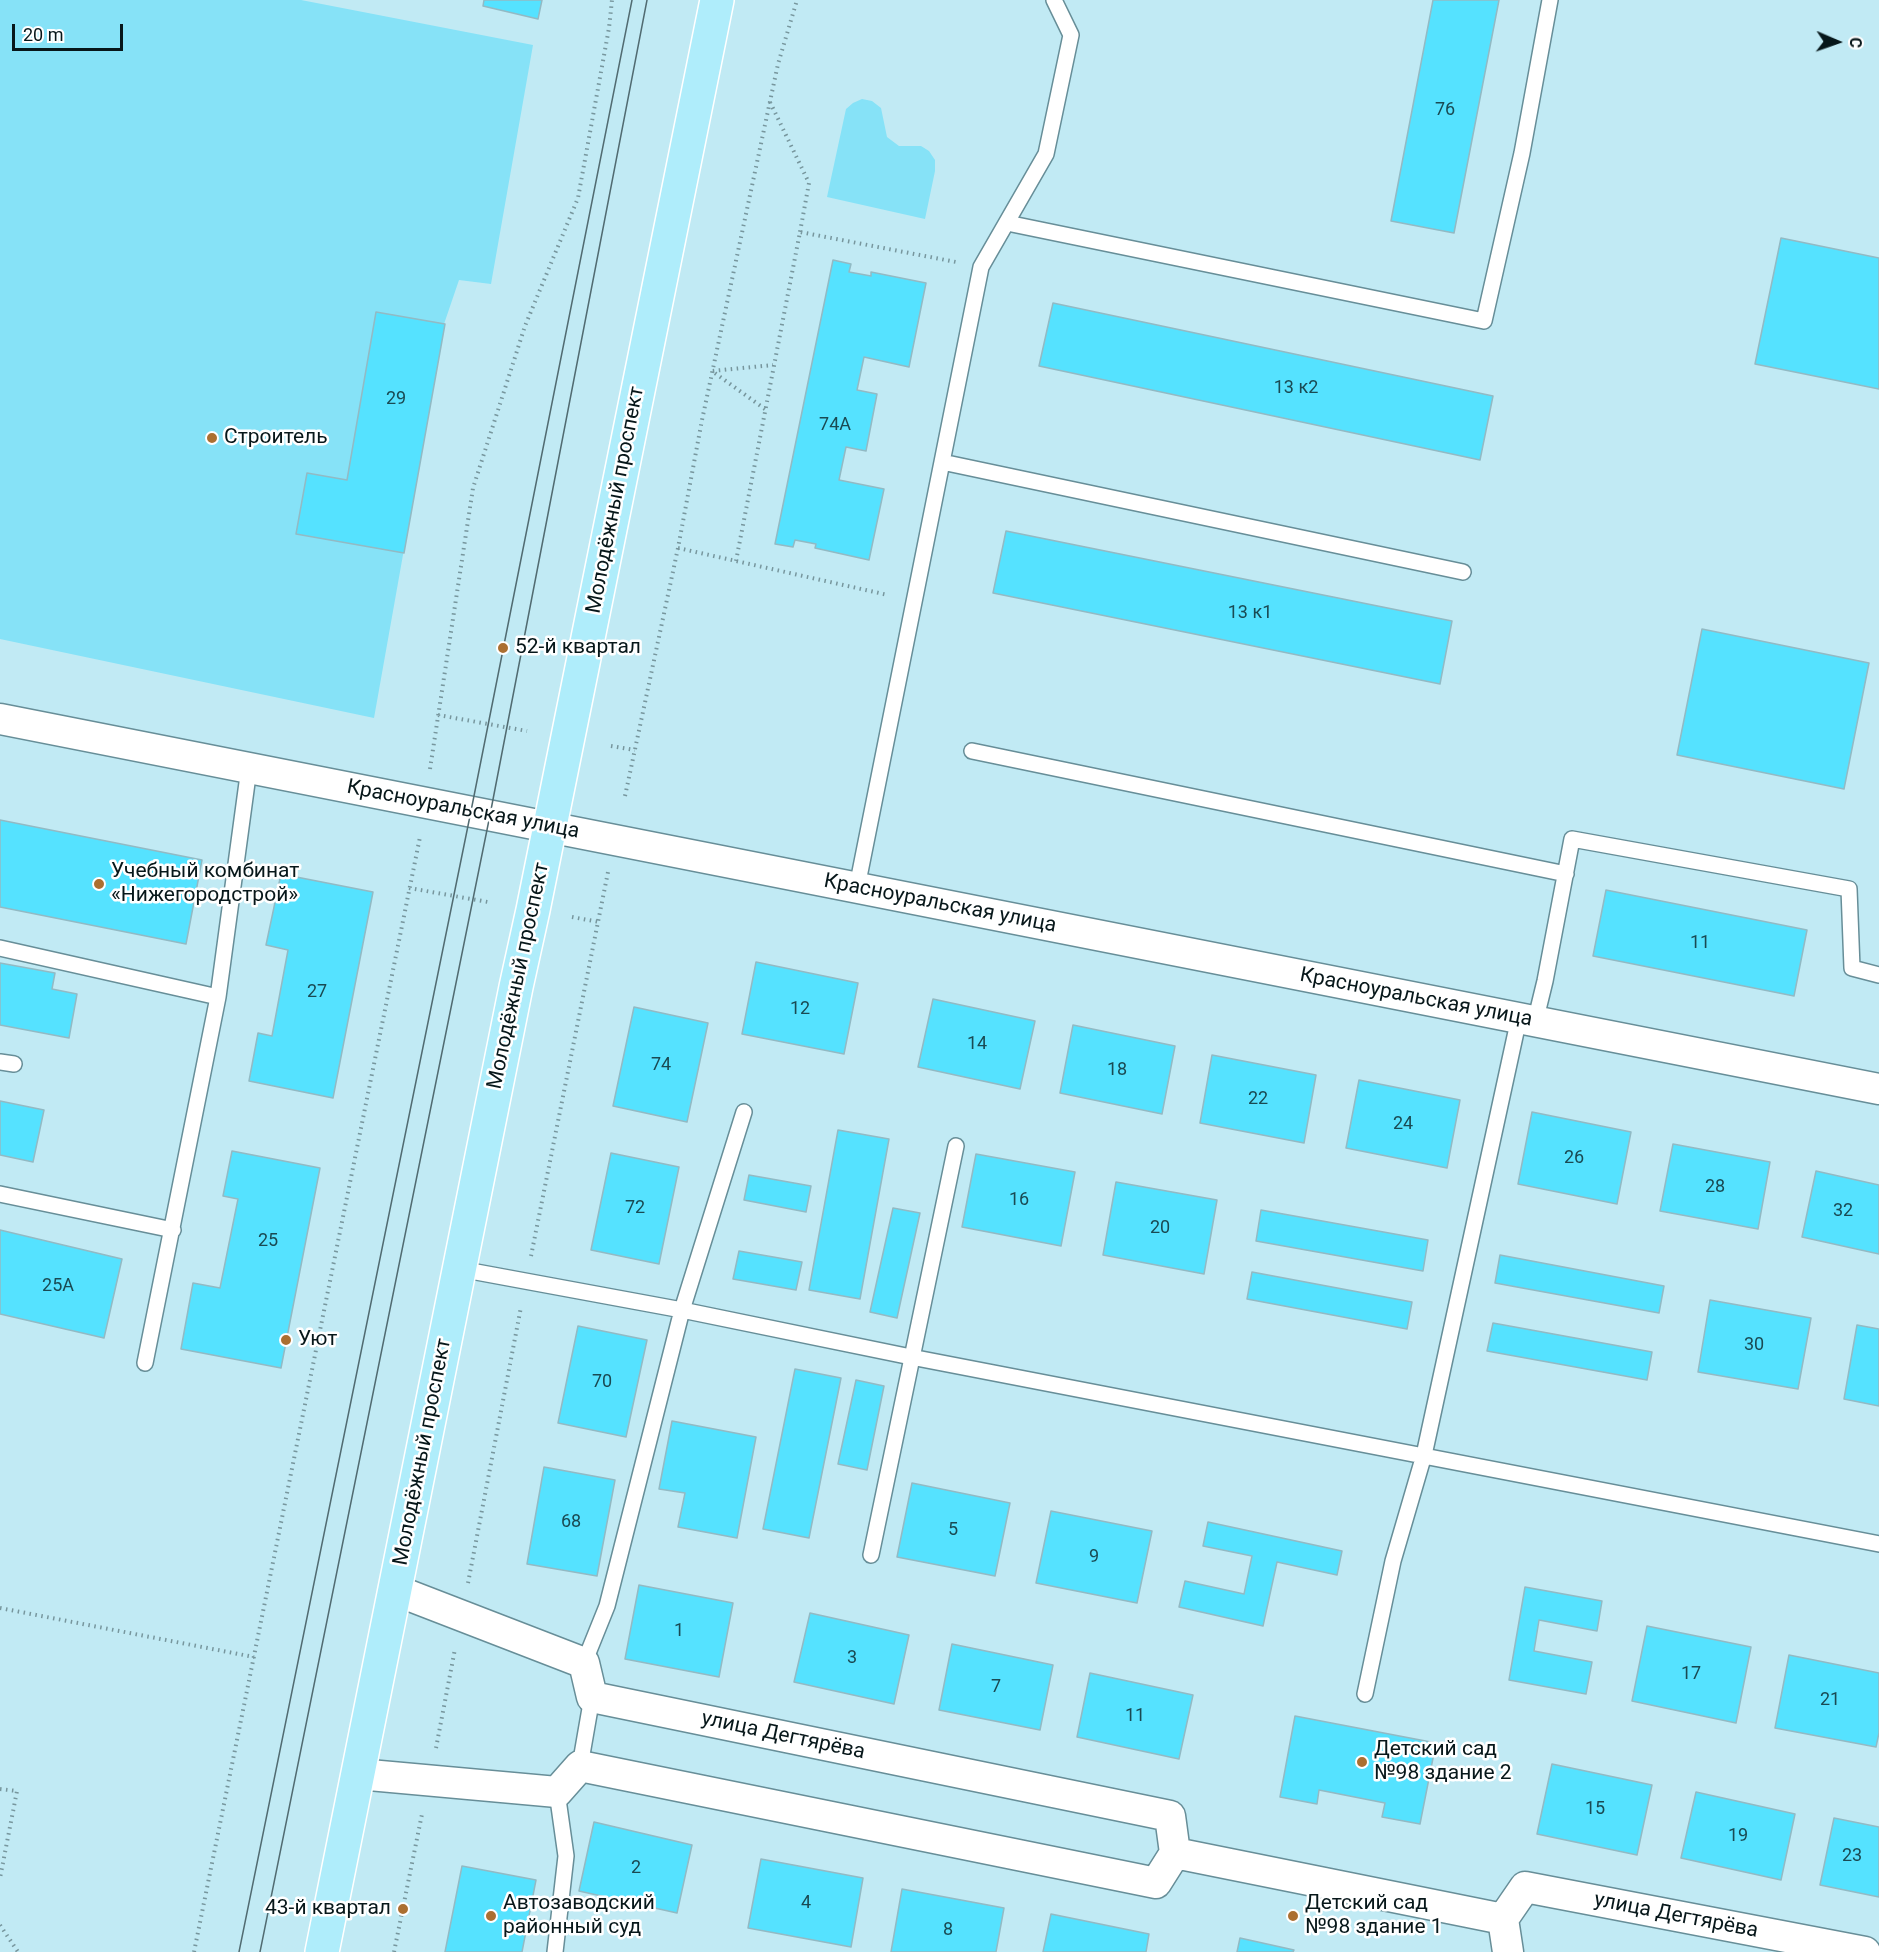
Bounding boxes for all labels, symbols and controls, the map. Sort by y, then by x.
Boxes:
scale bar [15,12,126,50]
north arrow [1807,12,1867,72]
text: 20 m [23,24,63,45]
text: С [1846,37,1865,48]
house number: 76 [1435,99,1455,121]
house number: 13 к2 [1274,377,1318,399]
street label: Молодёжный проспект [582,384,650,616]
house number: 29 [386,388,406,410]
house number: 74А [819,414,851,436]
place label: Строитель [224,425,328,451]
marker: Строитель [205,431,219,445]
house number: 13 к1 [1228,602,1272,624]
place label: 52-й квартал [515,635,641,661]
marker: 52-й квартал [496,641,510,655]
street label: Красноуральская улица [345,775,581,845]
place label: Учебный комбинат «Нижегородстрой» [111,859,299,909]
street label: Молодёжный проспект [483,861,555,1091]
street label: Красноуральская улица [822,869,1058,939]
marker: Учебный комбинат «Нижегородстрой» [92,877,106,891]
house number: 11 [1690,932,1710,954]
street label: Красноуральская улица [1298,963,1534,1033]
house number: 27 [307,981,327,1003]
house number: 12 [790,998,810,1020]
house number: 14 [967,1033,987,1055]
house number: 74 [651,1054,671,1076]
house number: 18 [1107,1059,1127,1081]
house number: 22 [1248,1088,1268,1110]
house number: 24 [1393,1113,1413,1135]
house number: 26 [1564,1147,1584,1169]
house number: 28 [1705,1176,1725,1198]
house number: 16 [1009,1189,1029,1211]
house number: 72 [625,1197,645,1219]
house number: 32 [1833,1200,1853,1222]
house number: 20 [1150,1217,1170,1239]
house number: 25 [258,1230,278,1252]
house number: 25А [42,1275,74,1297]
place label: Уют [298,1327,337,1353]
marker: Уют [279,1333,293,1347]
house number: 30 [1744,1334,1764,1356]
street label: Молодёжный проспект [389,1336,457,1568]
house number: 70 [592,1371,612,1393]
house number: 68 [561,1511,581,1533]
house number: 5 [948,1519,958,1541]
house number: 9 [1089,1546,1099,1568]
house number: 1 [674,1620,684,1642]
house number: 3 [847,1647,857,1669]
house number: 17 [1681,1663,1701,1685]
house number: 7 [991,1676,1001,1698]
house number: 21 [1820,1689,1840,1711]
house number: 11 [1125,1705,1145,1727]
street label: улица Дегтярёва [699,1706,867,1766]
place label: Детский сад №98 здание 2 [1374,1737,1512,1787]
marker: Детский сад №98 здание 2 [1355,1755,1369,1769]
house number: 15 [1585,1798,1605,1820]
house number: 19 [1728,1825,1748,1847]
house number: 23 [1842,1845,1862,1867]
house number: 2 [631,1857,641,1879]
street label: улица Дегтярёва [1592,1888,1760,1944]
place label: Автозаводский районный суд [503,1891,655,1941]
place label: Детский сад №98 здание 1 [1305,1891,1443,1941]
house number: 4 [801,1892,811,1914]
place label: 43-й квартал [265,1896,391,1922]
marker: 43-й квартал [396,1902,410,1916]
marker: Автозаводский районный суд [484,1909,498,1923]
marker: Детский сад №98 здание 1 [1286,1909,1300,1923]
house number: 8 [943,1919,953,1941]

